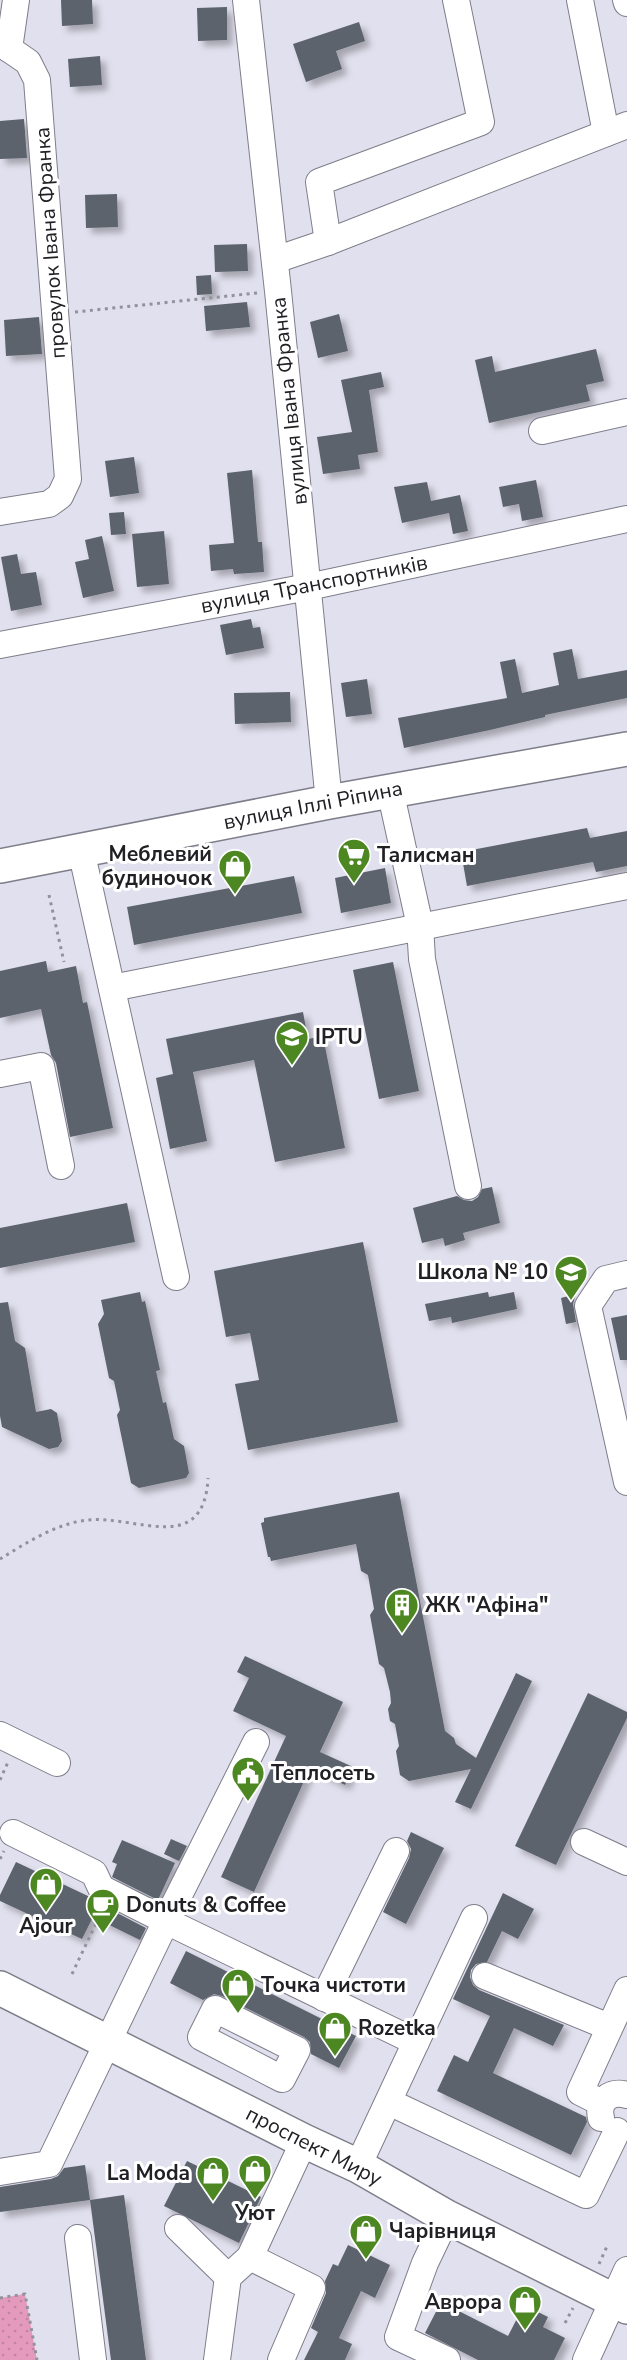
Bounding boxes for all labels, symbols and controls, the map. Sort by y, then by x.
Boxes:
street label: провулок Івана Франка [28,126,72,360]
street label: вулиця Івана Франка [264,296,314,506]
street label: вулиця Транспортників [198,548,430,620]
street label: вулиця Іллі Ріпина [221,774,405,836]
supermarket icon: Талисман [336,837,372,884]
place label: Меблевий будиночок [102,840,212,892]
place label: Талисман [377,841,475,869]
shop icon: Меблевий будиночок [217,848,253,895]
school or university icon: IPTU [274,1019,310,1066]
place label: IPTU [315,1023,363,1051]
school or university icon: Школа № 10 [553,1254,589,1301]
place label: Школа № 10 [418,1258,548,1286]
building icon: ЖК "Афіна" [384,1587,420,1634]
place label: ЖК "Афіна" [425,1591,548,1619]
public building icon: Теплосеть [230,1755,266,1802]
place label: Теплосеть [271,1759,375,1787]
shop icon: Ajour [28,1866,64,1913]
cafe icon: Donuts & Coffee [85,1887,121,1934]
place label: Donuts & Coffee [126,1891,286,1919]
place label: Ajour [19,1912,74,1940]
shop icon: Точка чистоти [220,1967,256,2014]
place label: Точка чистоти [261,1971,406,1999]
shop icon: Rozetka [317,2010,353,2057]
place label: Rozetka [358,2014,436,2042]
street label: проспект Миру [241,2100,387,2192]
shop icon: Уют [237,2153,273,2200]
shop icon: La Moda [195,2155,231,2202]
place label: La Moda [107,2159,190,2187]
place label: Уют [234,2199,275,2227]
shop icon: Чарівниця [348,2213,384,2260]
place label: Чарівниця [389,2217,496,2245]
shop icon: Аврора [507,2284,543,2331]
place label: Аврора [424,2288,502,2316]

